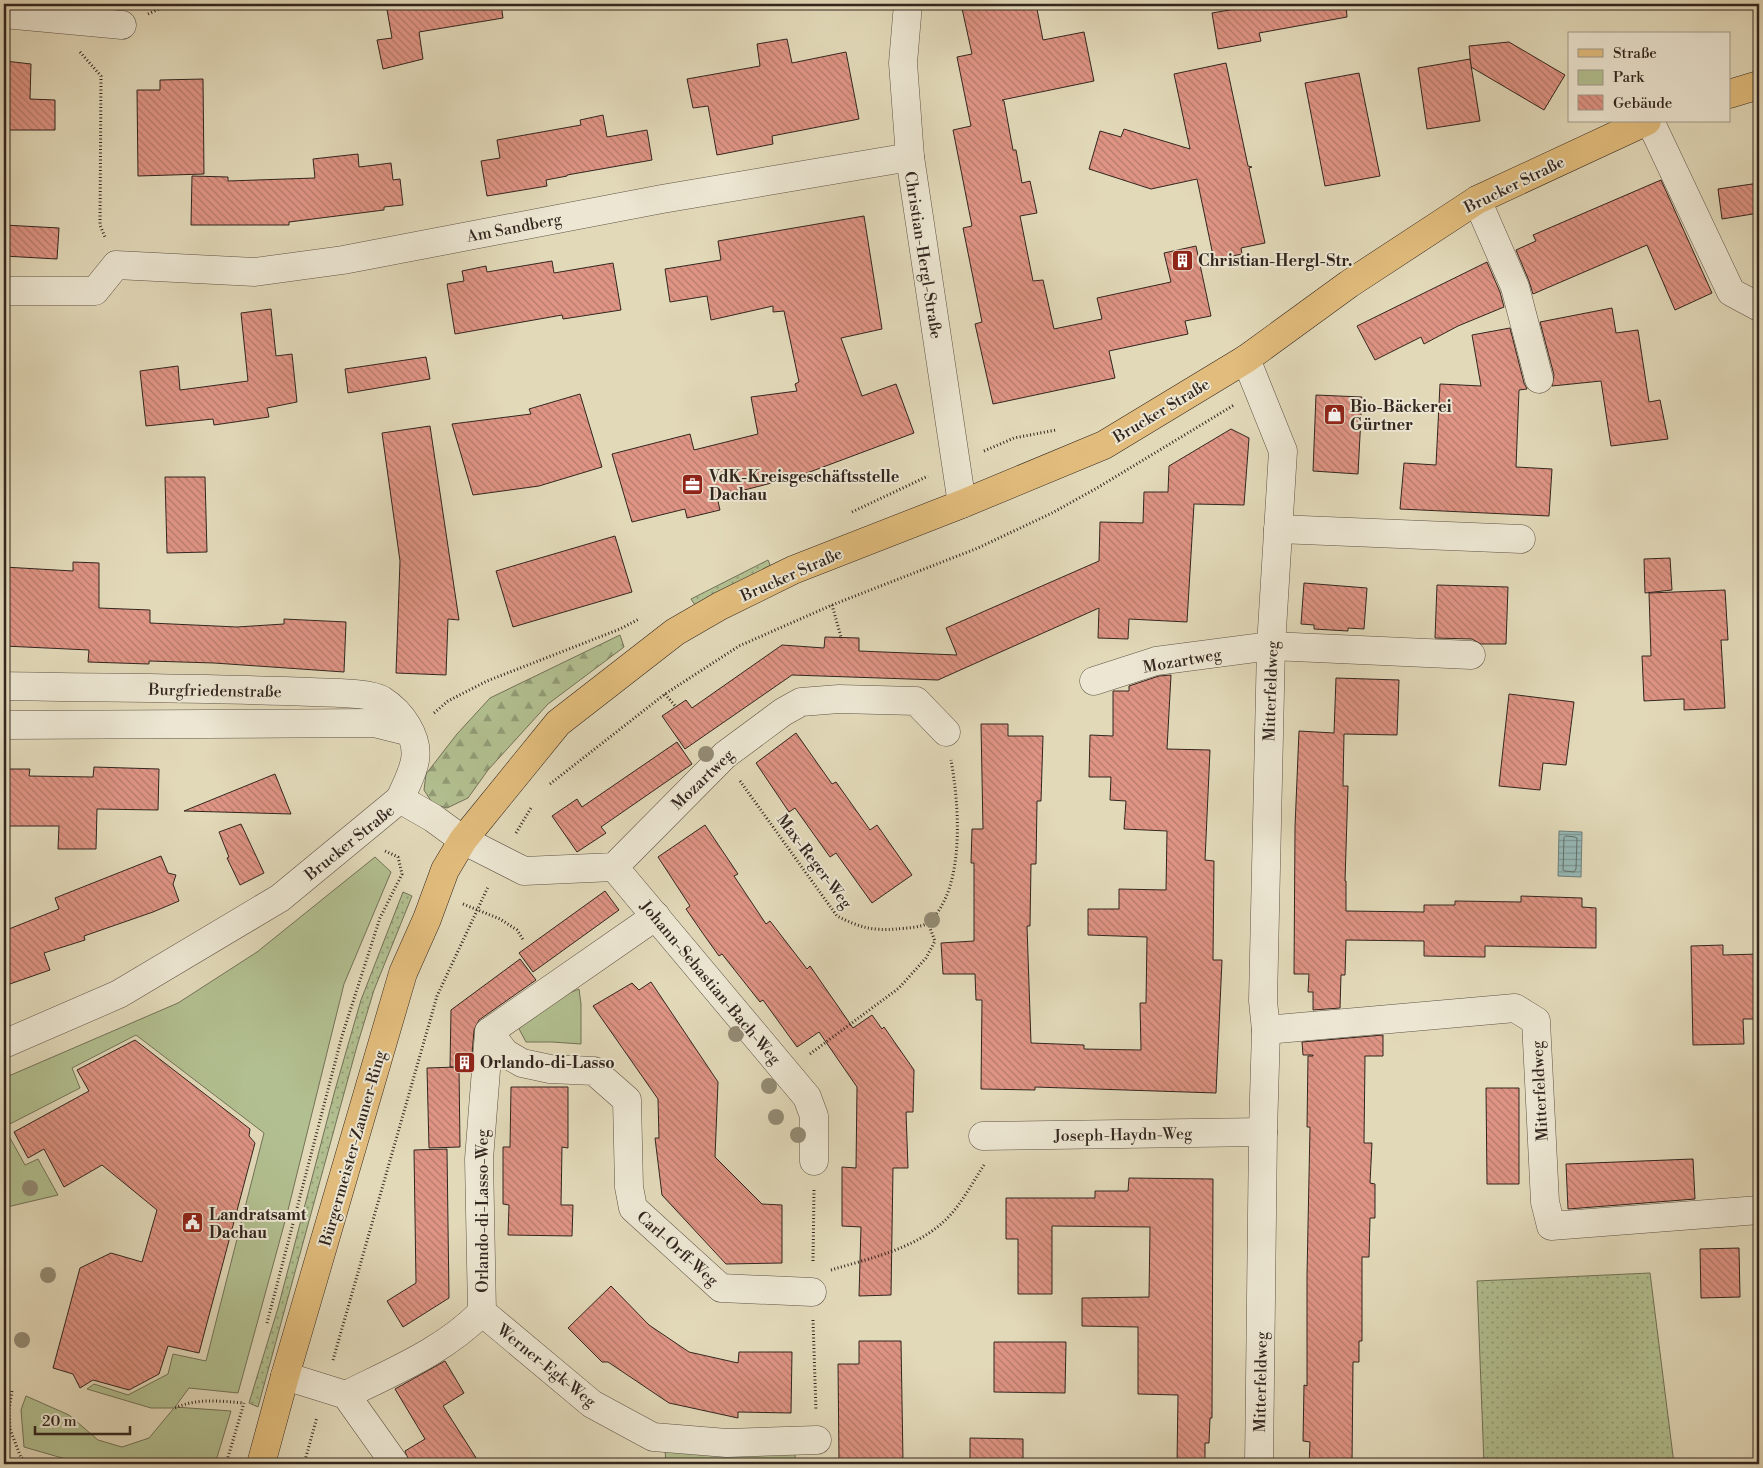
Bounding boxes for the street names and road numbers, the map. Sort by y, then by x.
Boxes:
street label: Brucker Straße [1460,152,1568,218]
street label: Christian-Hergl-Straße [900,170,946,340]
street label: Am Sandberg [464,209,564,247]
street label: Brucker Straße [1109,374,1213,448]
street label: Brucker Straße [737,544,845,607]
street label: Mitterfeldweg [1259,640,1283,742]
street label: Mozartweg [1141,644,1224,678]
street label: Burgfriedenstraße [147,680,282,702]
street label: Mozartweg [667,745,739,814]
street label: Brucker Straße [300,801,398,886]
street label: Max-Reger-Weg [772,810,857,913]
street label: Johann-Sebastian-Bach-Weg [635,896,785,1069]
street label: Mitterfeldweg [1527,1039,1553,1142]
street label: Bürgermeister-Zauner-Ring [315,1047,391,1249]
street label: Joseph-Haydn-Weg [1053,1124,1193,1146]
street label: Orlando-di-Lasso-Weg [473,1128,493,1293]
street label: Carl-Orff-Weg [632,1207,723,1291]
street label: Werner-Egk-Weg [492,1319,600,1412]
street label: Mitterfeldweg [1250,1331,1272,1433]

